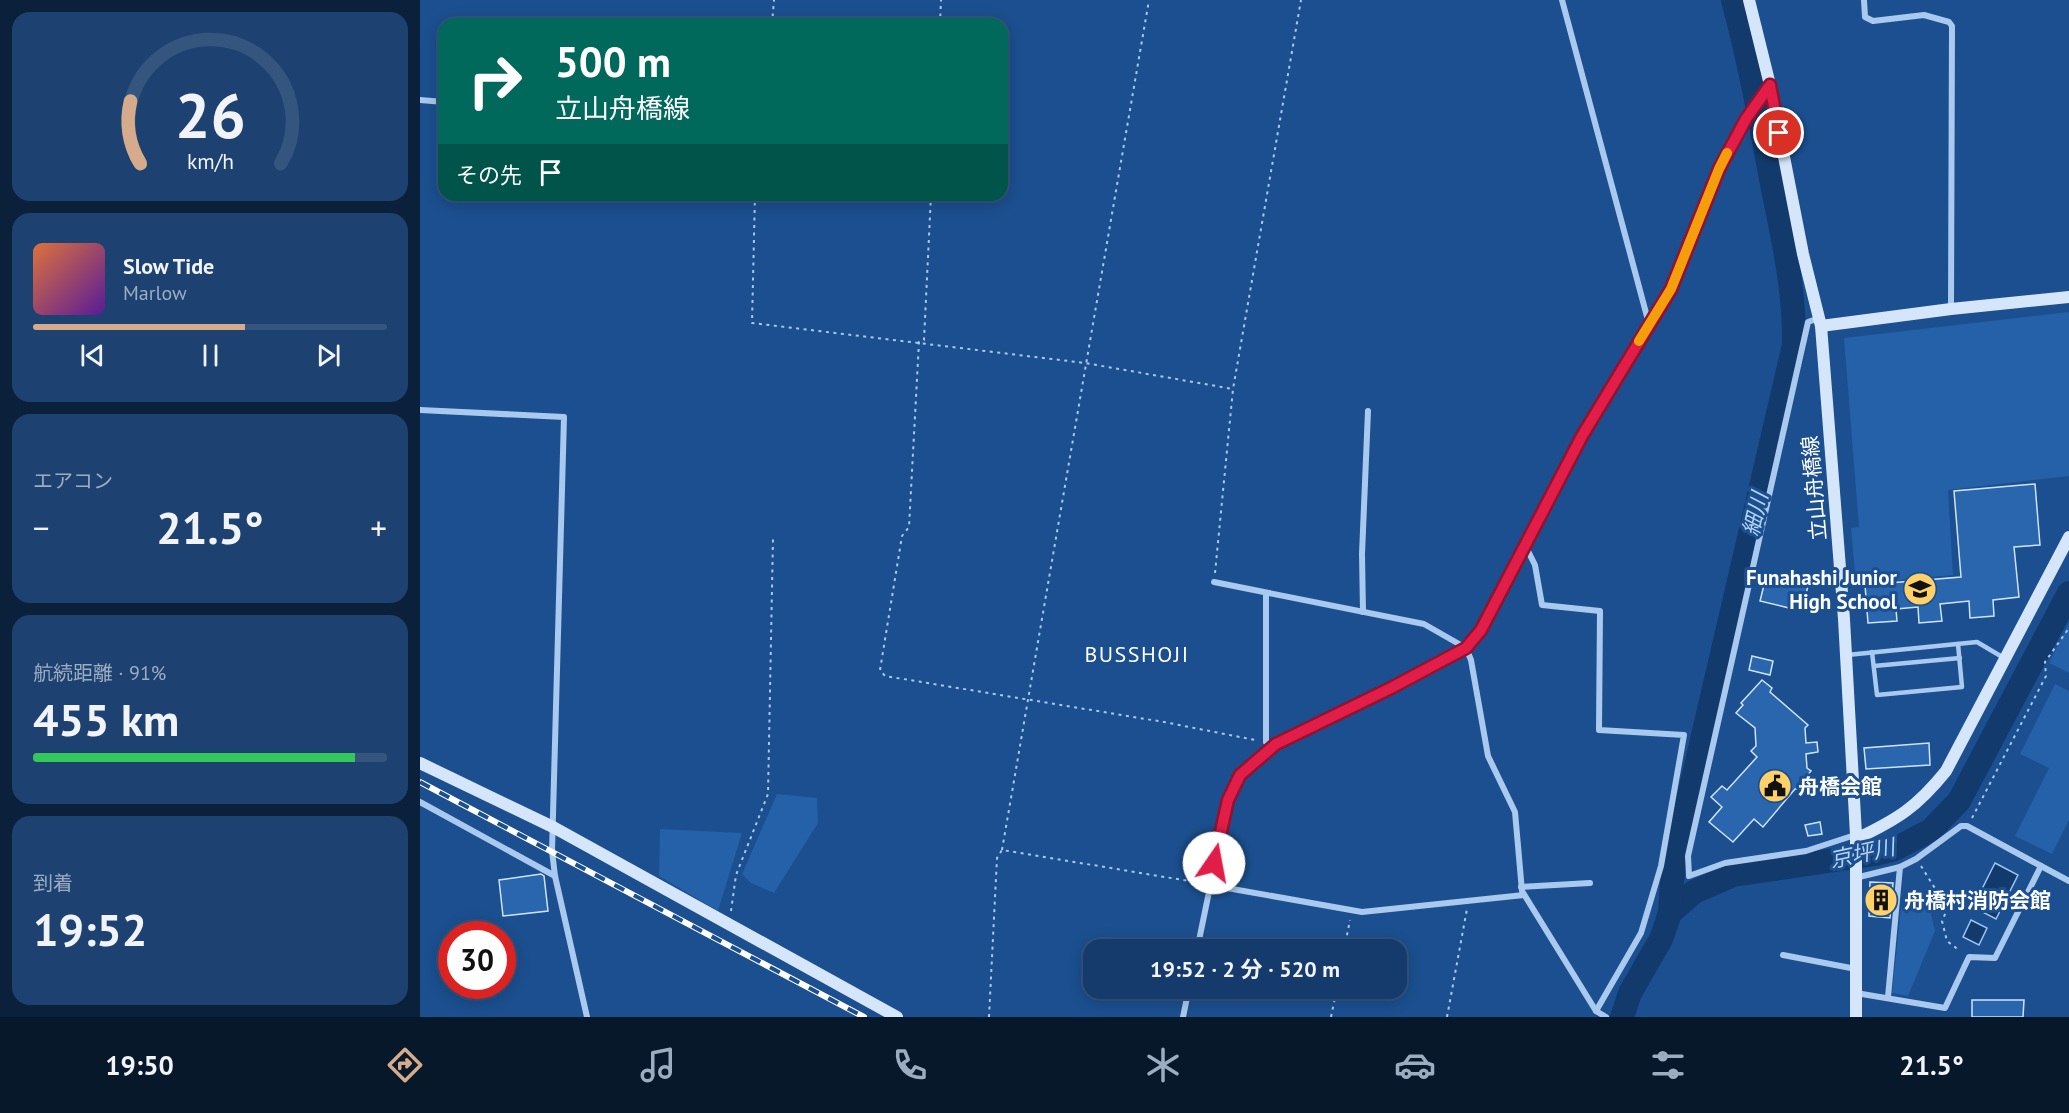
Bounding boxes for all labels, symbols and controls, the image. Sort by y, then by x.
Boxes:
text: 500 m [555,34,671,89]
icon: right [456,42,534,120]
text: 26 [175,74,245,155]
text: 立山舟橋線 [555,91,690,125]
pin [1753,107,1804,158]
icon: arrive [1762,116,1795,149]
text: km/h [186,147,233,175]
icon: arrive [534,156,567,189]
text: その先 [456,161,522,189]
text: Slow Tide [123,252,214,280]
text: Marlow [123,280,187,306]
icon: previous [76,339,109,372]
icon: pause [194,339,227,372]
icon: next [312,339,345,372]
street label: 立山舟橋線 [1796,435,1832,541]
text: エアコン [33,468,113,494]
water label: 細川 [1736,487,1774,539]
text: 21.5° [156,498,264,556]
text: − [33,506,50,549]
text: + [370,506,387,549]
place label: Funahashi Junior High School [1746,564,1898,615]
school or university icon: Funahashi Junior High School [1902,571,1938,607]
district label: BUSSHOJI [1084,640,1190,668]
text: 航続距離 · 91% [33,660,166,686]
text: 455 km [33,690,179,748]
public building icon: 舟橋会館 [1757,768,1793,804]
place label: 舟橋会館 [1798,773,1882,800]
position arrow [1182,831,1246,895]
water label: 京坪川 [1827,832,1899,874]
text: 到着 [33,870,73,896]
building icon: 舟橋村消防会館 [1863,882,1899,918]
place label: 舟橋村消防会館 [1904,887,2051,914]
text: 19:52 [33,900,147,958]
speed limit sign: 30 [438,921,516,999]
text: 19:52 · 2 分 · 520 m [1150,955,1340,983]
icon: directions [384,1044,426,1086]
icon: music [637,1044,679,1086]
icon: phone [889,1044,931,1086]
icon: climate [1142,1044,1184,1086]
icon: car [1394,1044,1436,1086]
icon: filters [1647,1044,1689,1086]
text: 19:50 [105,1048,174,1082]
text: 21.5° [1899,1048,1964,1082]

